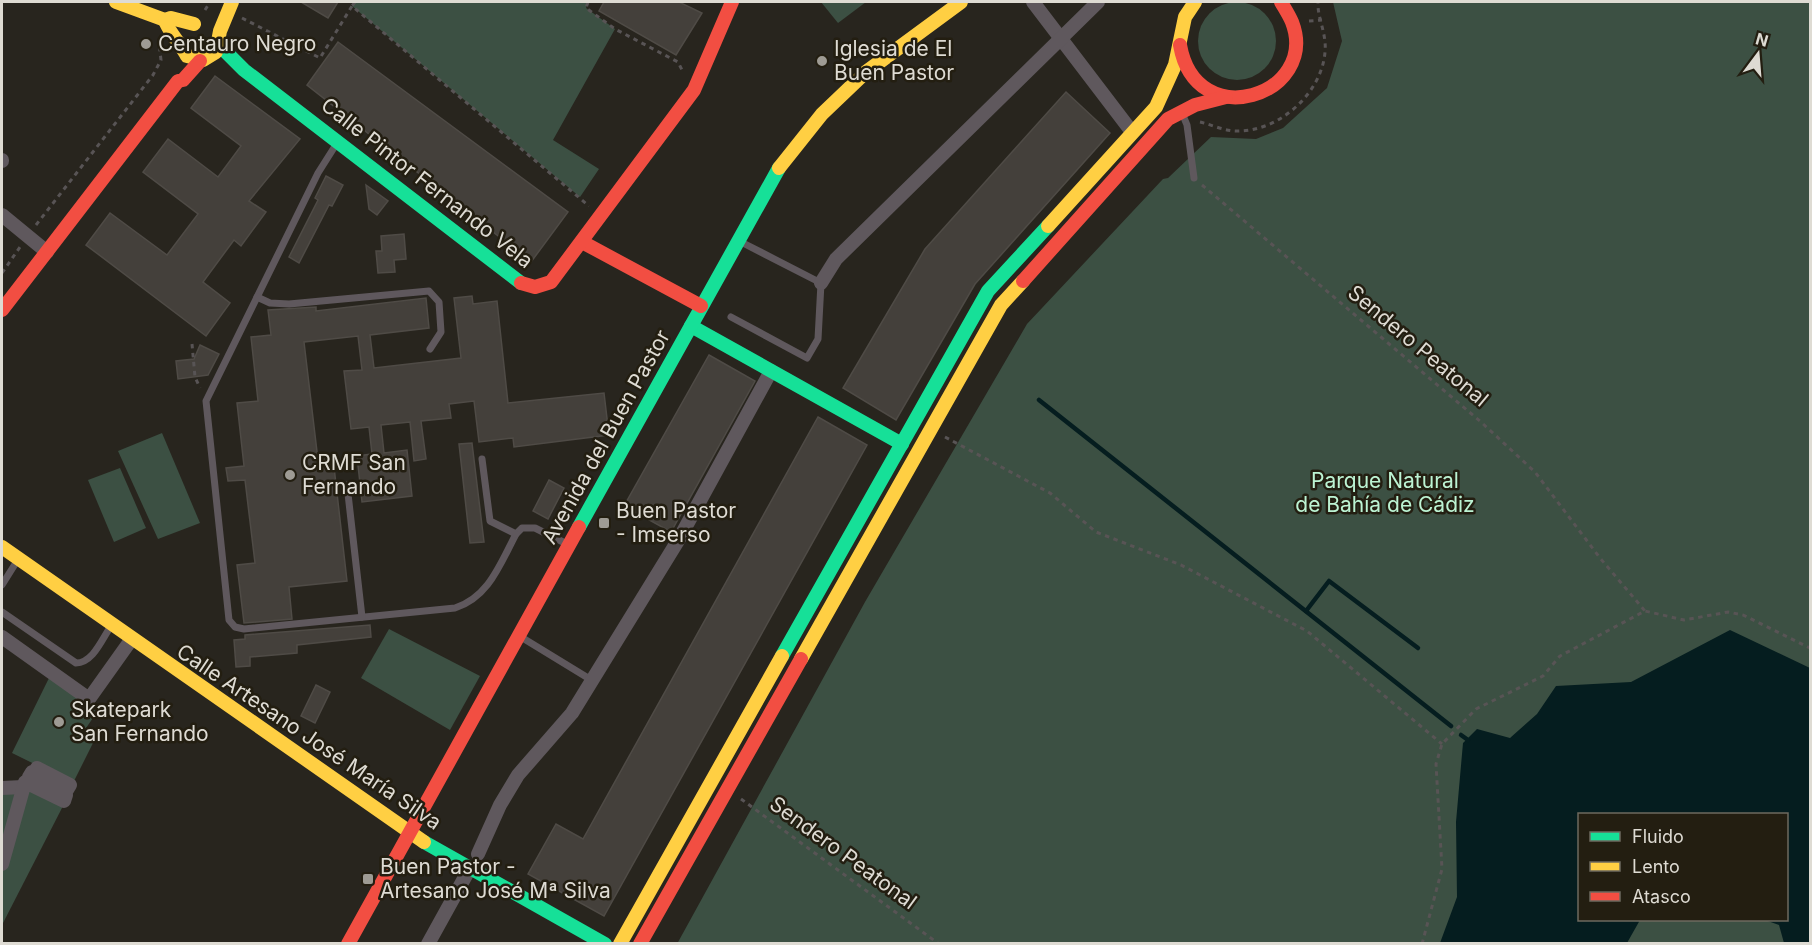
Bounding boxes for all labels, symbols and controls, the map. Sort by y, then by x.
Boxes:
north arrow [1728,24,1788,84]
text: N [1754,28,1771,51]
place label: Centauro Negro [158,31,316,56]
place label: Iglesia de El Buen Pastor [834,36,954,85]
marker: Centauro Negro [139,37,153,51]
marker: Iglesia de El Buen Pastor [815,54,829,68]
street label: Calle Pintor Fernando Vela [316,92,538,273]
street label: Sendero Peatonal [1343,280,1494,412]
street label: Avenida del Buen Pastor [536,325,675,548]
place label: CRMF San Fernando [302,450,406,499]
marker: CRMF San Fernando [283,468,297,482]
park label: Parque Natural de Bahía de Cádiz [1295,468,1475,517]
place label: Buen Pastor - Imserso [616,498,736,547]
marker: Buen Pastor - Imserso [597,516,611,530]
street label: Calle Artesano José María Silva [172,639,446,835]
place label: Skatepark San Fernando [71,697,209,746]
marker: Skatepark San Fernando [52,715,66,729]
street label: Sendero Peatonal [765,791,922,914]
legend [1578,813,1788,921]
text: Fluido [1632,826,1684,847]
place label: Buen Pastor - Artesano José Mª Silva [380,854,611,903]
text: Lento [1632,856,1680,877]
marker: Buen Pastor - Artesano José Mª Silva [361,872,375,886]
text: Atasco [1632,886,1691,907]

